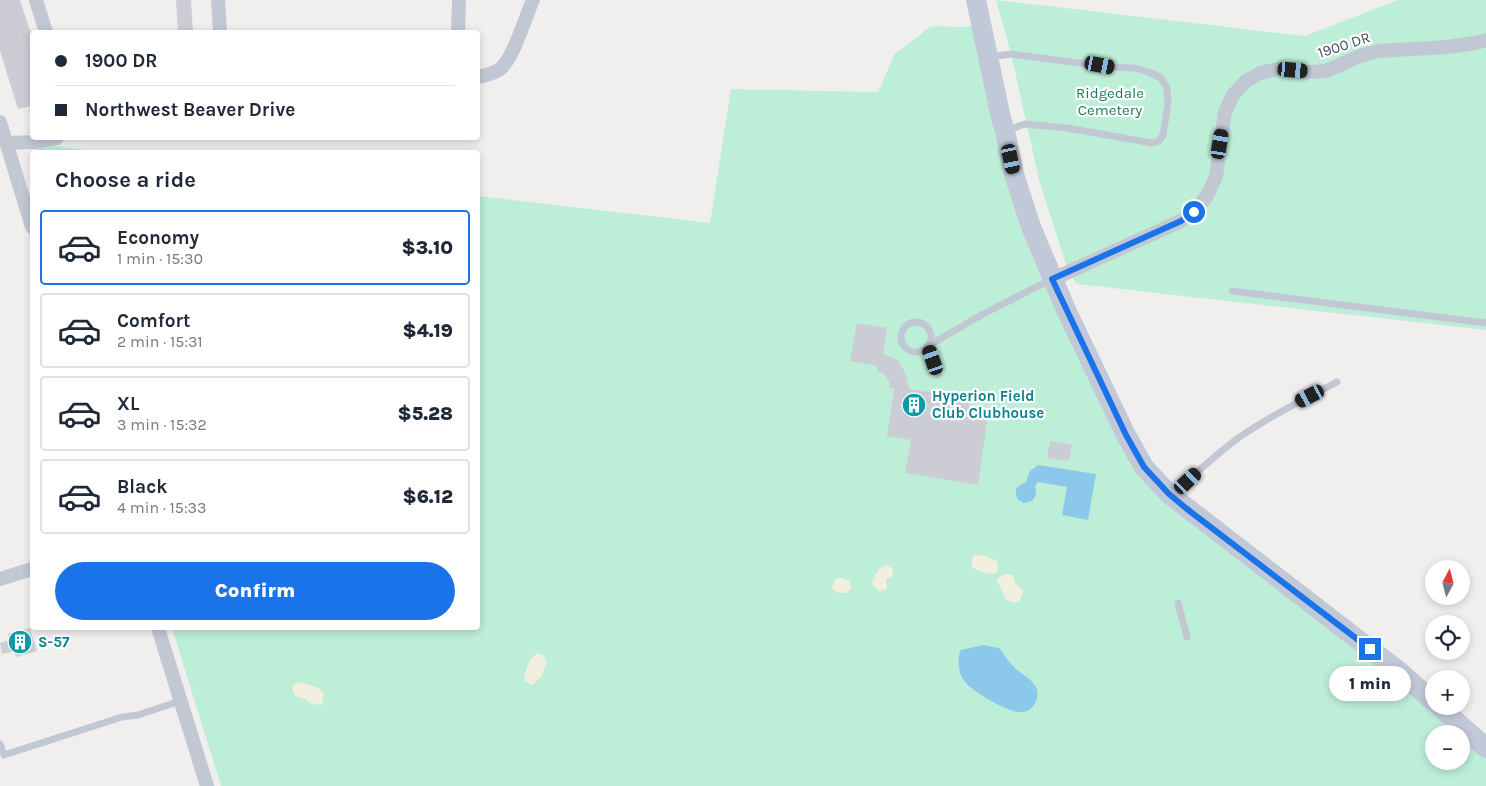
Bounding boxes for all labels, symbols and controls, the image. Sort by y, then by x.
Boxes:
street label: 1900 DR [1315,28,1373,62]
text: 1900 DR [85,50,157,72]
car [1083,55,1116,75]
car [1277,61,1308,79]
park label: Ridgedale Cemetery [1076,84,1144,119]
text: Northwest Beaver Drive [85,99,295,121]
car [1210,128,1229,160]
car [1000,143,1021,175]
text: Choose a ride [55,167,196,193]
route start [1183,201,1205,223]
icon: car [57,225,102,270]
text: Economy [117,227,199,249]
text: $3.10 [401,237,453,259]
text: 1 min · 15:30 [117,249,203,268]
icon: car [57,308,102,353]
text: Comfort [117,310,191,332]
text: $4.19 [402,320,453,342]
text: 2 min · 15:31 [117,332,203,351]
car [921,343,944,377]
car [1293,382,1326,410]
place label: Hyperion Field Club Clubhouse [932,387,1044,422]
icon: car [57,391,102,436]
building icon: Hyperion Field Club Clubhouse [901,392,927,418]
text: XL [117,393,139,415]
text: $5.28 [398,403,453,425]
text: 3 min · 15:32 [117,415,207,434]
car [1171,465,1204,497]
icon: car [57,474,102,519]
text: Black [117,476,168,498]
text: $6.12 [402,486,453,508]
text: 4 min · 15:33 [117,498,207,517]
north arrow [1425,560,1470,605]
map controls [1425,560,1470,770]
button: Confirm [55,562,455,620]
button: locate [1425,615,1470,660]
building icon: S-57 [7,629,33,655]
place label: S-57 [38,633,70,651]
route end [1359,638,1381,660]
callout: 1 min [1329,666,1411,702]
button: + [1425,670,1470,715]
text: 1 min [1349,674,1391,693]
button: − [1425,725,1470,770]

